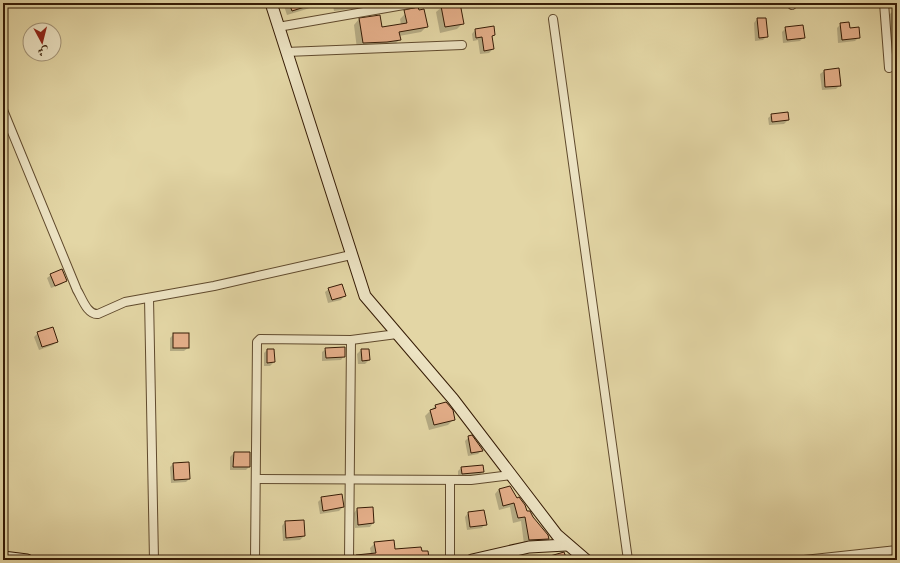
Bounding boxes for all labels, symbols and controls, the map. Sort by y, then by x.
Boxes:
north arrow [22,22,62,62]
text: ش [37,43,49,59]

